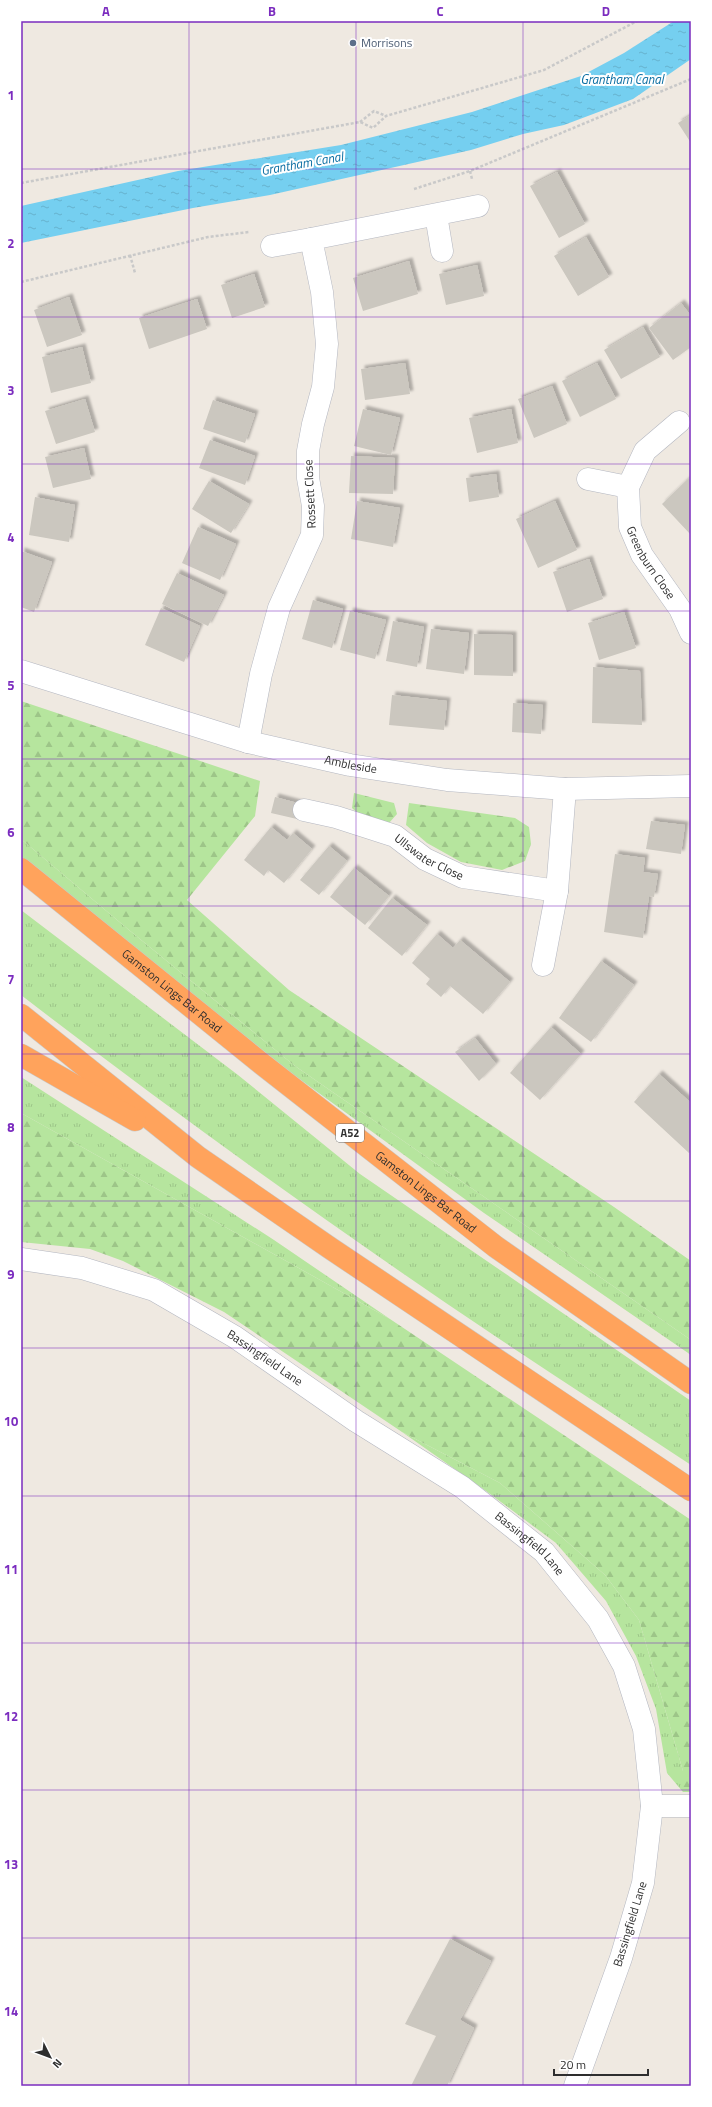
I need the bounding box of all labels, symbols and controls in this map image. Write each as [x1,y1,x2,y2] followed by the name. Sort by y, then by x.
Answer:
[102,1,110,21] text: A
[268,1,276,21] text: B
[436,1,444,21] text: C
[602,1,610,21] text: D
[361,33,413,52] place label: Morrisons
[348,38,358,48] marker: Morrisons
[580,69,666,89] water label: Grantham Canal
[7,85,15,105] text: 1
[259,146,347,180] water label: Grantham Canal
[7,233,15,253] text: 2
[7,380,15,400] text: 3
[298,459,321,529] street label: Rossett Close
[622,523,680,603] street label: Greenburn Close
[7,527,15,547] text: 4
[7,675,15,695] text: 5
[323,750,378,778] street label: Ambleside
[7,822,15,842] text: 6
[390,829,467,885] street label: Ullswater Close
[118,944,226,1037] street label: Gamston Lings Bar Road
[7,969,15,989] text: 7
[7,1117,15,1137] text: 8
[336,1124,364,1142] road number: A52
[371,1146,481,1237] street label: Gamston Lings Bar Road
[7,1264,15,1284] text: 9
[224,1324,307,1390] street label: Bassingfield Lane
[4,1411,18,1431] text: 10
[491,1506,569,1579] street label: Bassingfield Lane
[4,1559,18,1579] text: 11
[4,1706,18,1726] text: 12
[4,1854,18,1874] text: 13
[607,1879,652,1969] street label: Bassingfield Lane
[4,2001,18,2021] text: 14
[30,2037,70,2077] north arrow
[554,2051,648,2077] scale bar
[560,2055,586,2074] text: 20 m
[49,2056,66,2072] text: N

